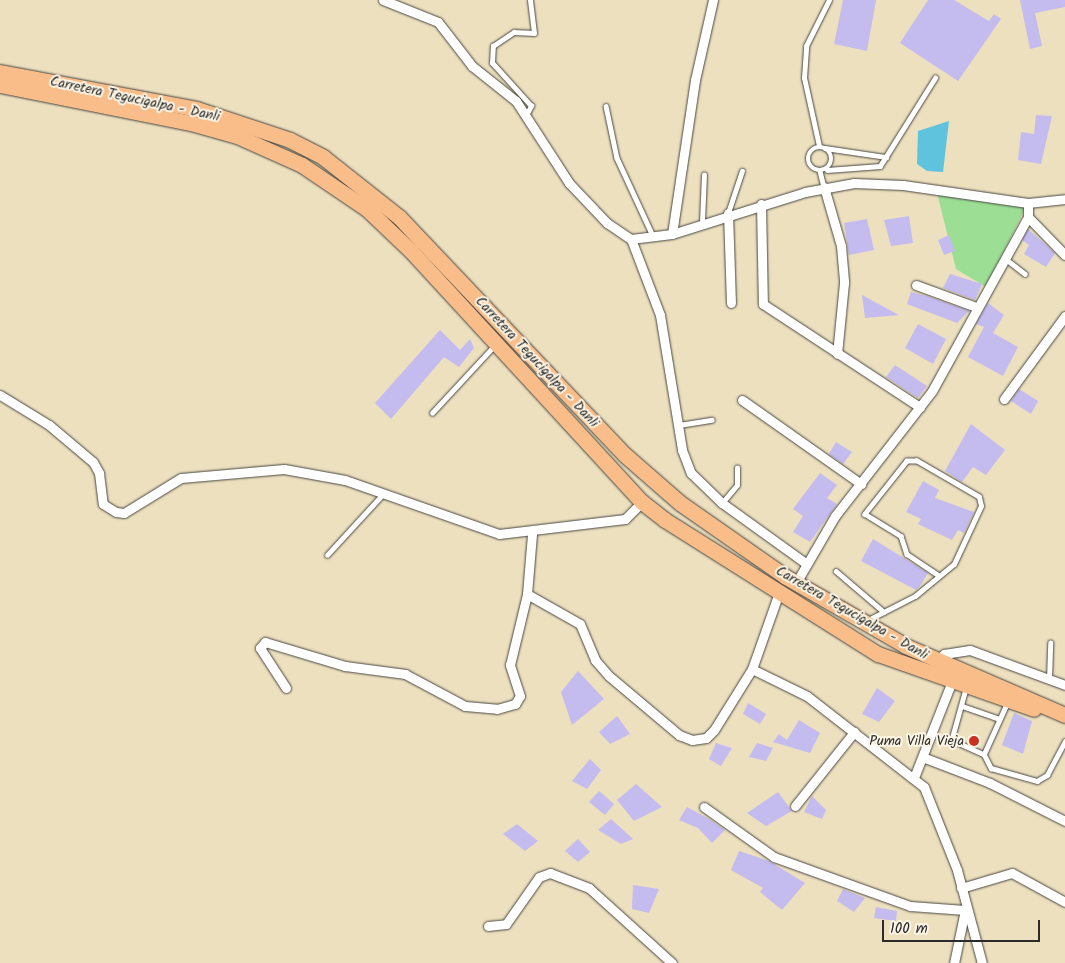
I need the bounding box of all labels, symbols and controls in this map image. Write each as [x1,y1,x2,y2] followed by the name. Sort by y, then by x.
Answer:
[49,73,221,125] street label: Carretera Tegucigalpa - Danli
[472,293,602,431] street label: Carretera Tegucigalpa - Danli
[773,562,931,664] street label: Carretera Tegucigalpa - Danli
[869,733,964,749] place label: Puma Villa Vieja
[968,735,980,747] marker: Puma Villa Vieja
[885,910,1042,942] scale bar
[890,917,928,941] text: 100 m

